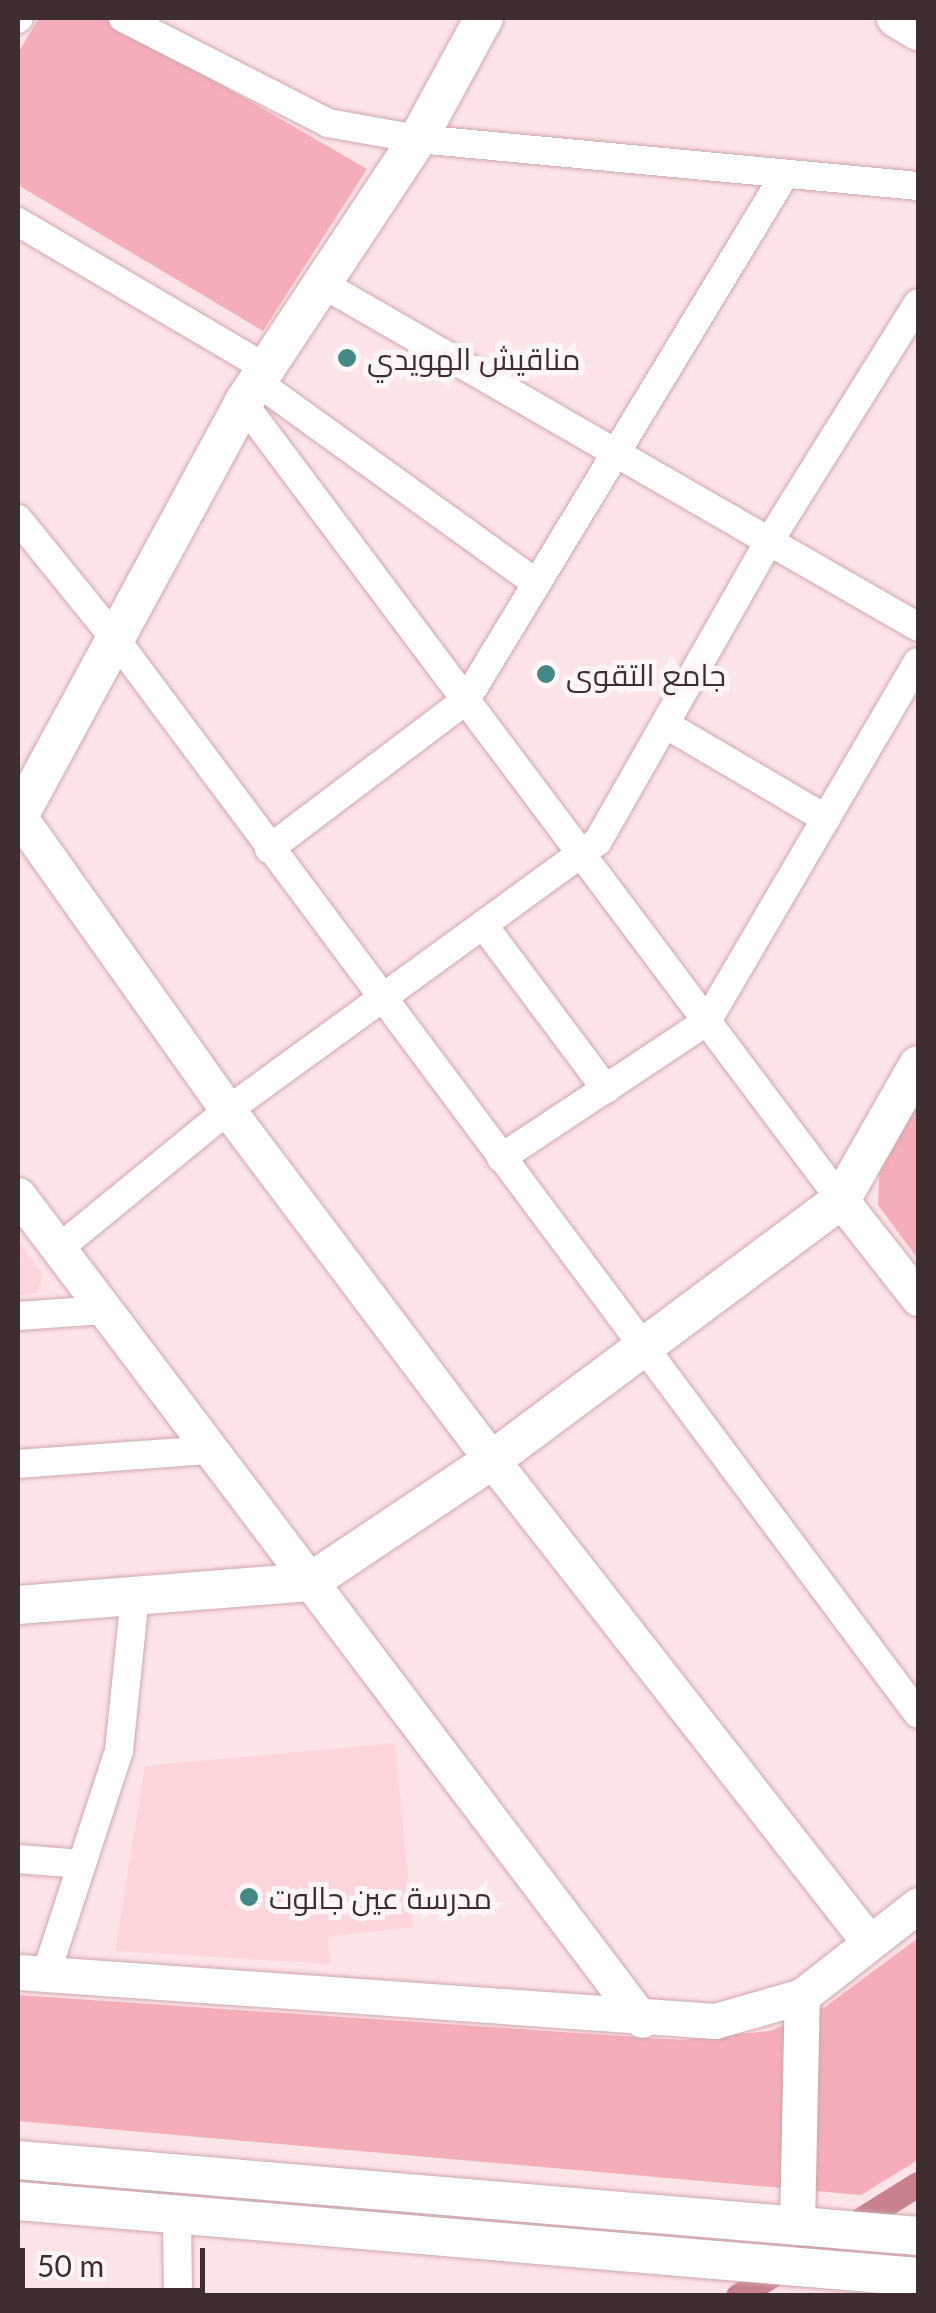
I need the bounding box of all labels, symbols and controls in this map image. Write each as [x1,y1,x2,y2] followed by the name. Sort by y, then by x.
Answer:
[367,340,580,376] place label: مناقيش الهويدي
[336,347,358,369] marker: مناقيش الهويدي
[566,656,726,692] place label: جامع التقوى
[535,663,557,685] marker: جامع التقوى
[269,1879,492,1915] place label: مدرسة عين جالوت
[238,1886,260,1908] marker: مدرسة عين جالوت
[25,2228,210,2290] scale bar
[37,2247,104,2283] text: 50 m

